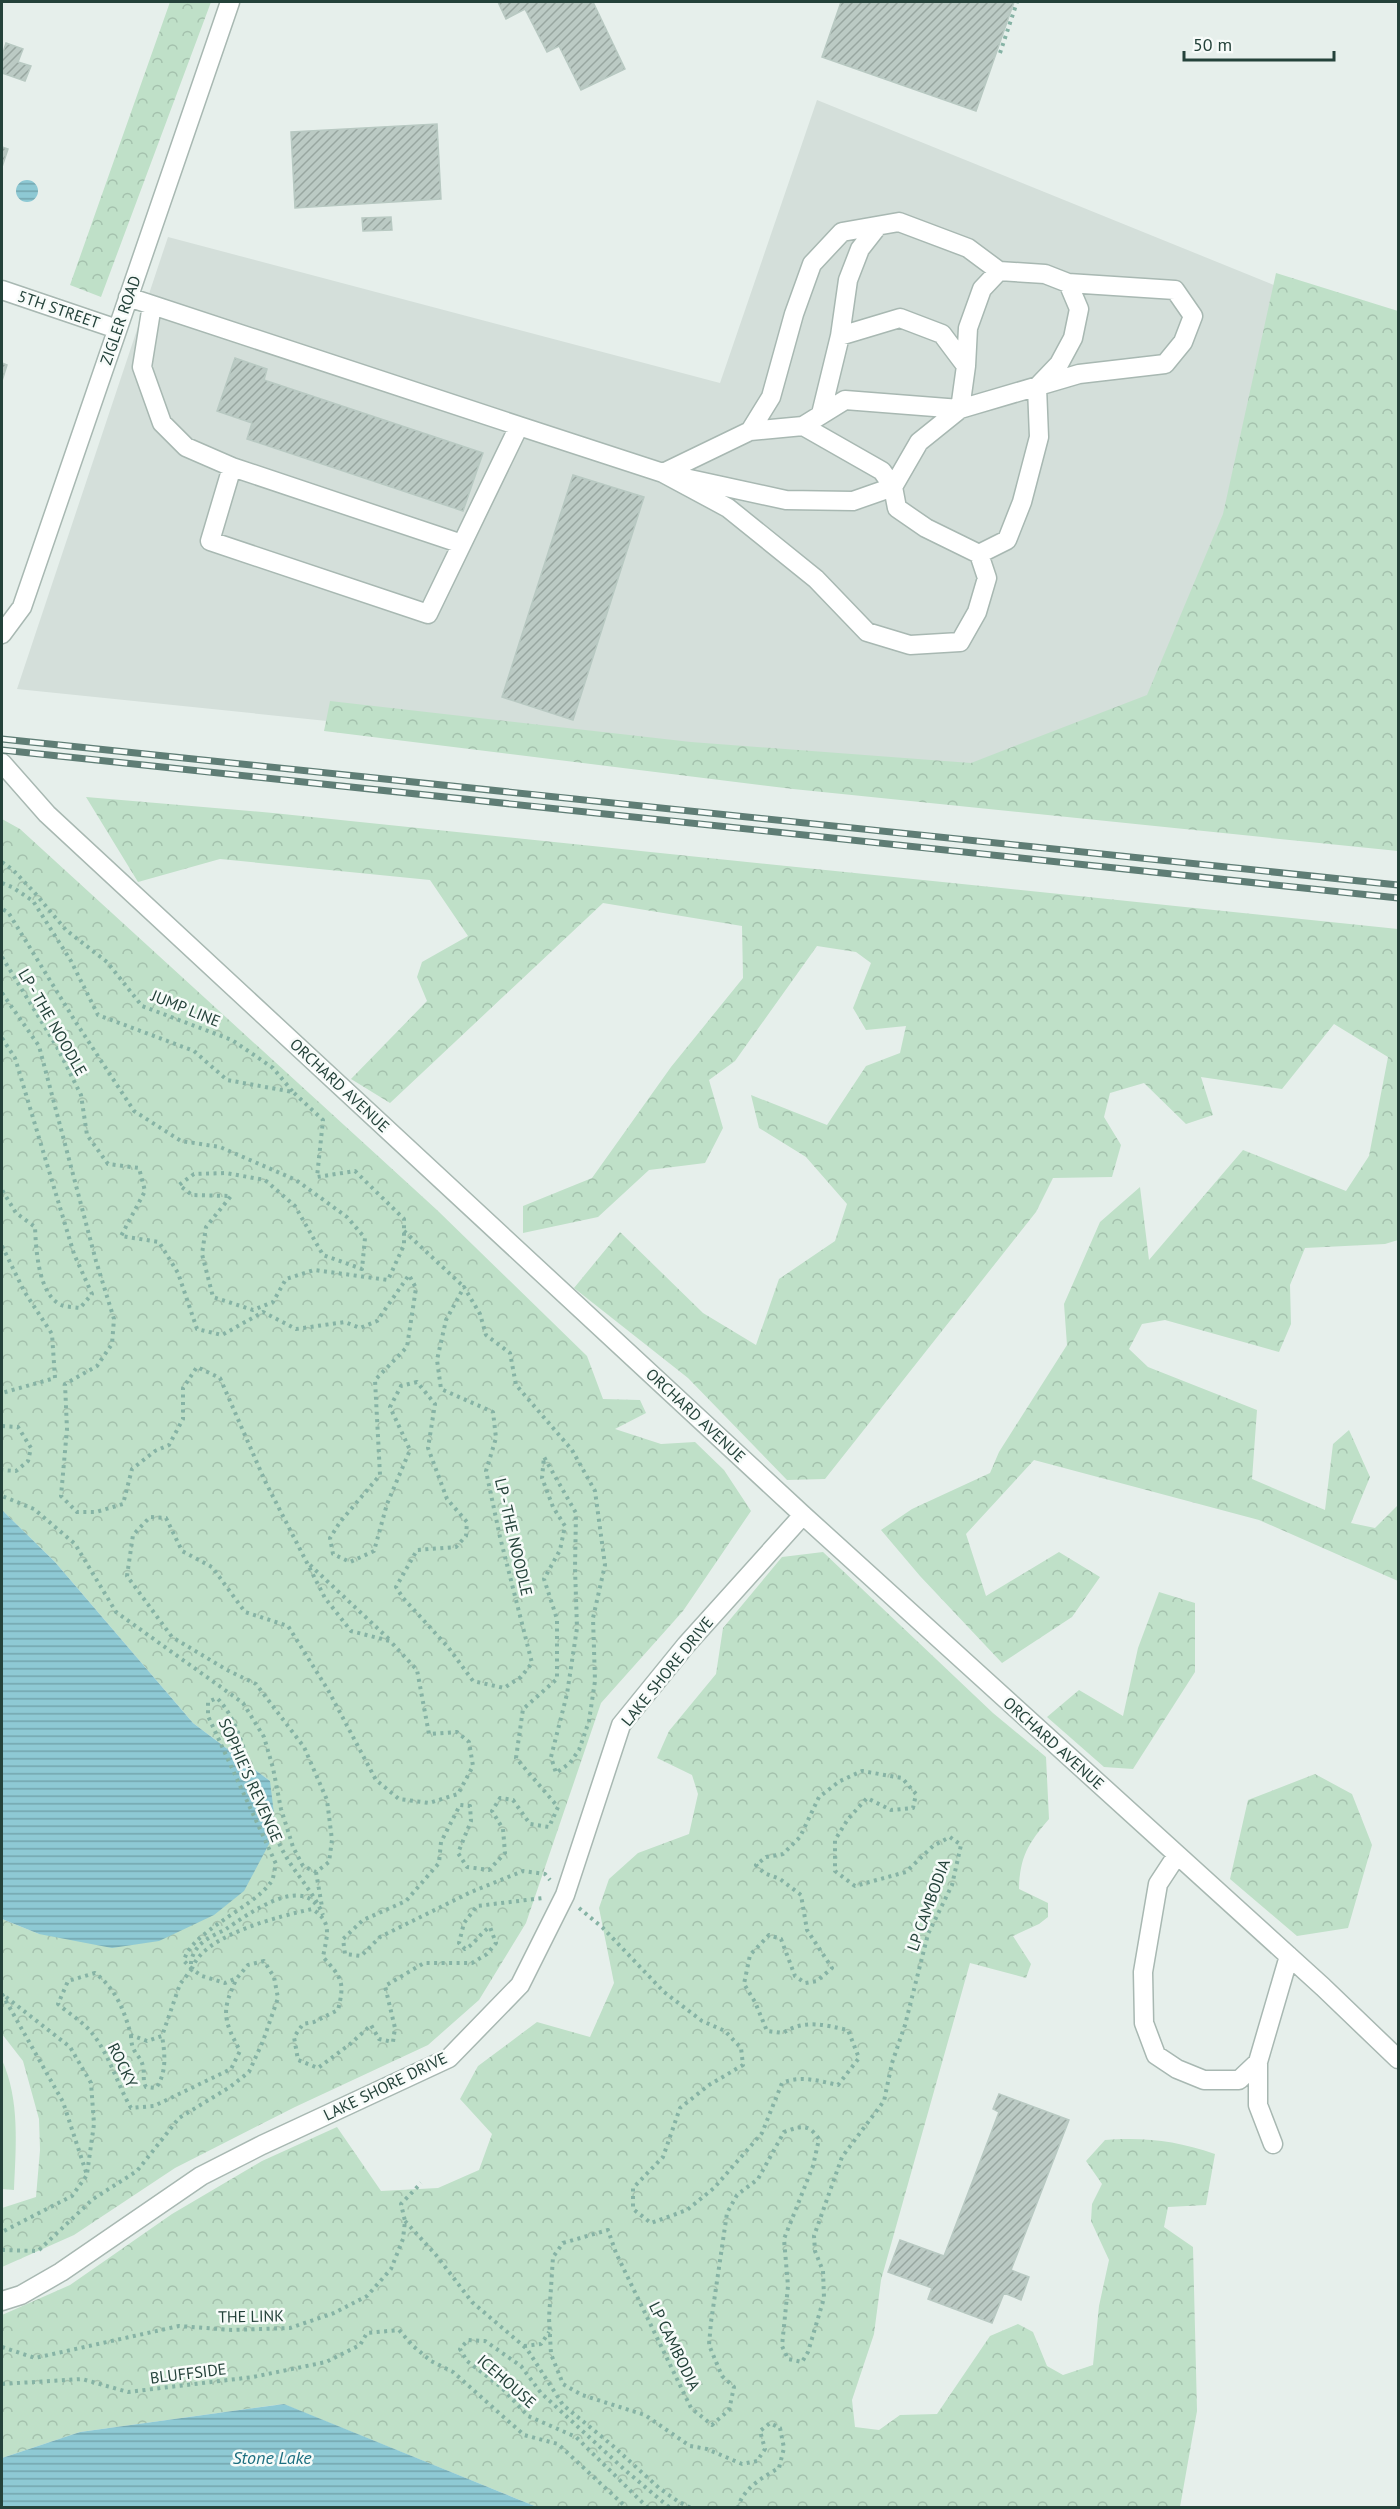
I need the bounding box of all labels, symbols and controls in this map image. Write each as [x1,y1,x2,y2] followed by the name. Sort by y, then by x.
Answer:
[1184,24,1334,62] scale bar
[1193,33,1232,56] text: 50 m
[95,273,145,367] street label: ZIGLER ROAD
[15,286,103,332] street label: 5TH STREET
[14,965,92,1079] street label: LP - THE NOODLE
[148,985,223,1031] street label: JUMP LINE
[286,1034,394,1136] street label: ORCHARD AVENUE
[642,1364,750,1466] street label: ORCHARD AVENUE
[491,1476,537,1598] street label: LP - THE NOODLE
[617,1612,717,1730] street label: LAKE SHORE DRIVE
[999,1692,1109,1794] street label: ORCHARD AVENUE
[215,1715,287,1845] street label: SOPHIE'S REVENGE
[902,1856,954,1954] street label: LP CAMBODIA
[104,2039,142,2091] street label: ROCKY
[320,2047,450,2125] street label: LAKE SHORE DRIVE
[645,2298,705,2394] street label: LP CAMBODIA
[218,2305,284,2327] street label: THE LINK
[473,2350,541,2412] street label: ICEHOUSE
[149,2358,227,2388] street label: BLUFFSIDE
[232,2446,312,2469] water label: Stone Lake

